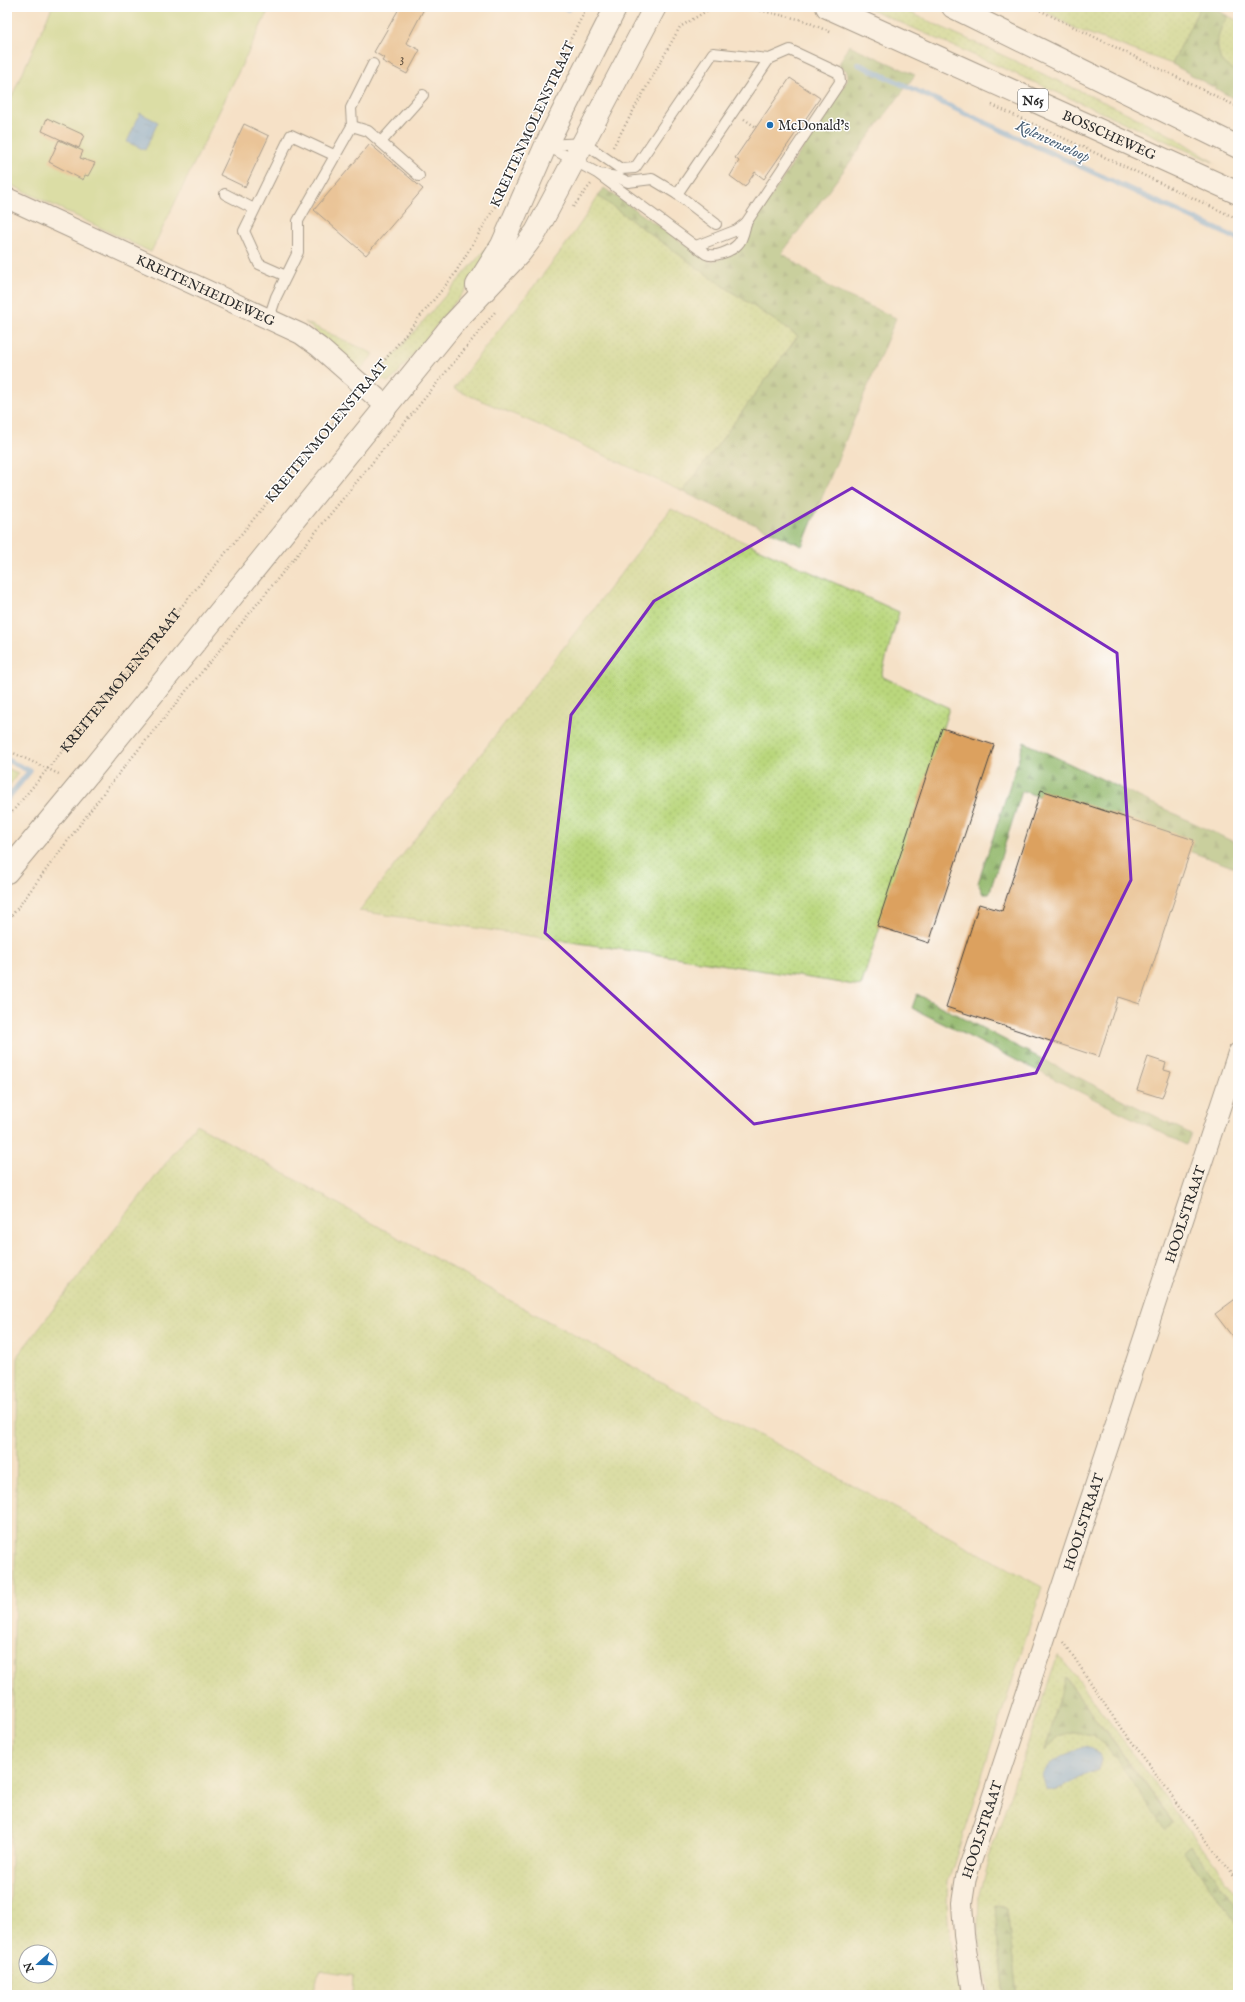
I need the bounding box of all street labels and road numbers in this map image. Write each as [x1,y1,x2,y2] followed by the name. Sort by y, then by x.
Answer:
[486,38,580,210] street label: KREITENMOLENSTRAAT
[1018,89,1048,111] road number: N65
[1059,107,1160,165] street label: BOSSCHEWEG
[133,251,278,331] street label: KREITENHEIDEWEG
[262,356,392,507] street label: KREITENMOLENSTRAAT
[56,605,186,757] street label: KREITENMOLENSTRAAT
[1161,1163,1210,1266] street label: HOOLSTRAAT
[1060,1470,1109,1573] street label: HOOLSTRAAT
[958,1778,1007,1881] street label: HOOLSTRAAT

